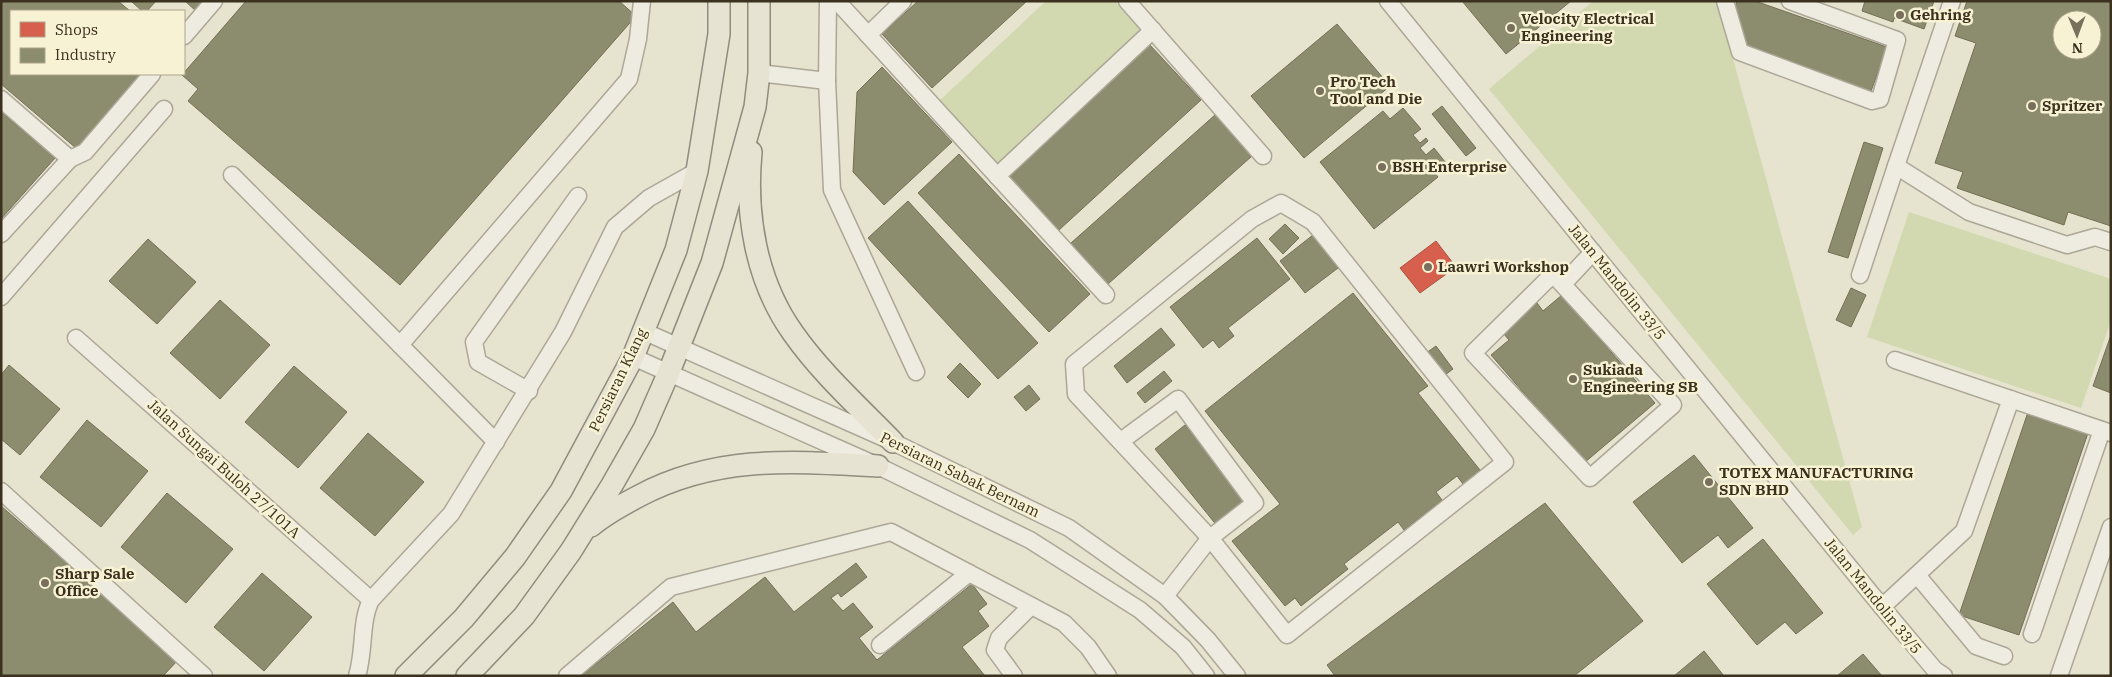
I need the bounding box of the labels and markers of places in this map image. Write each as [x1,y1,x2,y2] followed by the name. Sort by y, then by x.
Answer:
[1910,5,1971,24] place label: Gehring
[1521,9,1654,45] place label: Velocity Electrical Engineering
[1894,9,1906,21] marker: Gehring
[1505,22,1517,34] marker: Velocity Electrical Engineering
[1330,72,1422,108] place label: Pro Tech Tool and Die
[1314,85,1326,97] marker: Pro Tech Tool and Die
[2042,96,2103,115] place label: Spritzer
[2026,100,2038,112] marker: Spritzer
[1392,157,1507,176] place label: BSH Enterprise
[1376,161,1388,173] marker: BSH Enterprise
[1438,257,1569,276] place label: Laawri Workshop
[1422,261,1434,273] marker: Laawri Workshop
[1583,360,1698,396] place label: Sukiada Engineering SB
[1567,373,1579,385] marker: Sukiada Engineering SB
[1719,463,1914,499] place label: TOTEX MANUFACTURING SDN BHD
[1703,476,1715,488] marker: TOTEX MANUFACTURING SDN BHD
[55,564,135,600] place label: Sharp Sale Office
[39,577,51,589] marker: Sharp Sale Office

